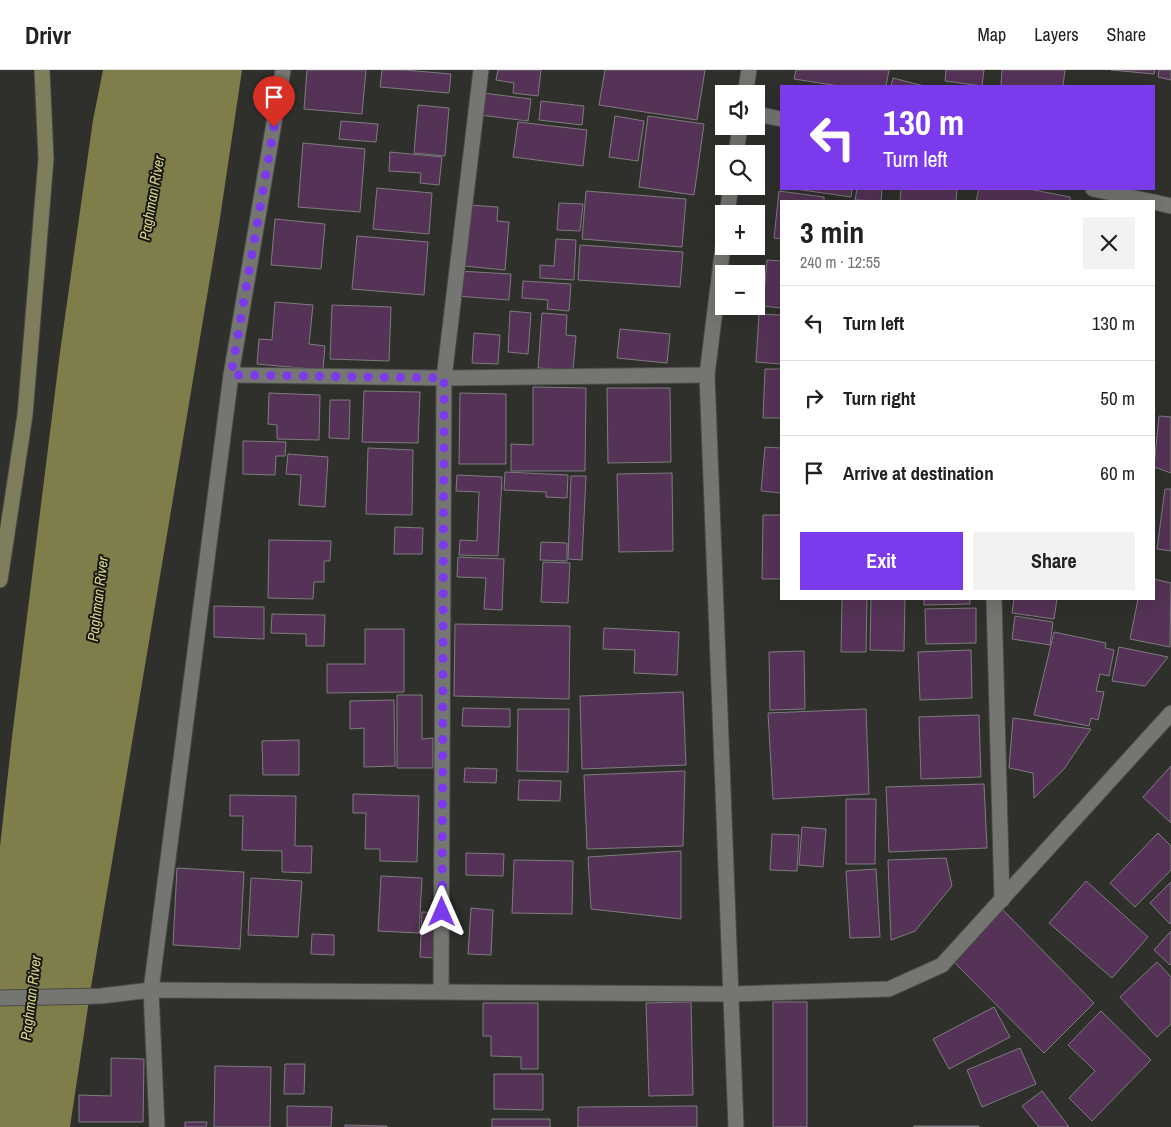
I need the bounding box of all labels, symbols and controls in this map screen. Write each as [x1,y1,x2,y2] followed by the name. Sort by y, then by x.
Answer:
[25,19,71,51] text: Drivr
[978,22,1006,47] text: Map
[1034,22,1079,47] text: Layers
[1107,22,1146,47] text: Share
[253,76,295,127] pin
[260,83,288,111] icon: arrive
[715,85,765,315] map controls
[715,85,765,135] button: sound
[883,99,964,146] text: 130 m
[800,105,865,170] icon: left
[883,144,948,174] text: Turn left
[715,145,765,195] button: search
[134,153,169,242] water label: Paghman River
[715,205,765,255] button: +
[800,212,864,252] text: 3 min
[1083,217,1135,269] button: close
[800,251,880,273] text: 240 m · 12:55
[715,265,765,315] button: −
[800,309,828,337] icon: left
[843,310,904,336] text: Turn left
[1092,310,1135,336] text: 130 m
[800,384,828,412] icon: right
[843,385,915,411] text: Turn right
[1100,385,1135,411] text: 50 m
[800,459,828,487] icon: arrive
[843,460,994,486] text: Arrive at destination
[1100,460,1135,486] text: 60 m
[800,532,963,590] button: Exit
[973,532,1135,590] button: Share
[82,554,113,643] water label: Paghman River
[415,885,467,937] position arrow
[15,953,46,1042] water label: Paghman River

